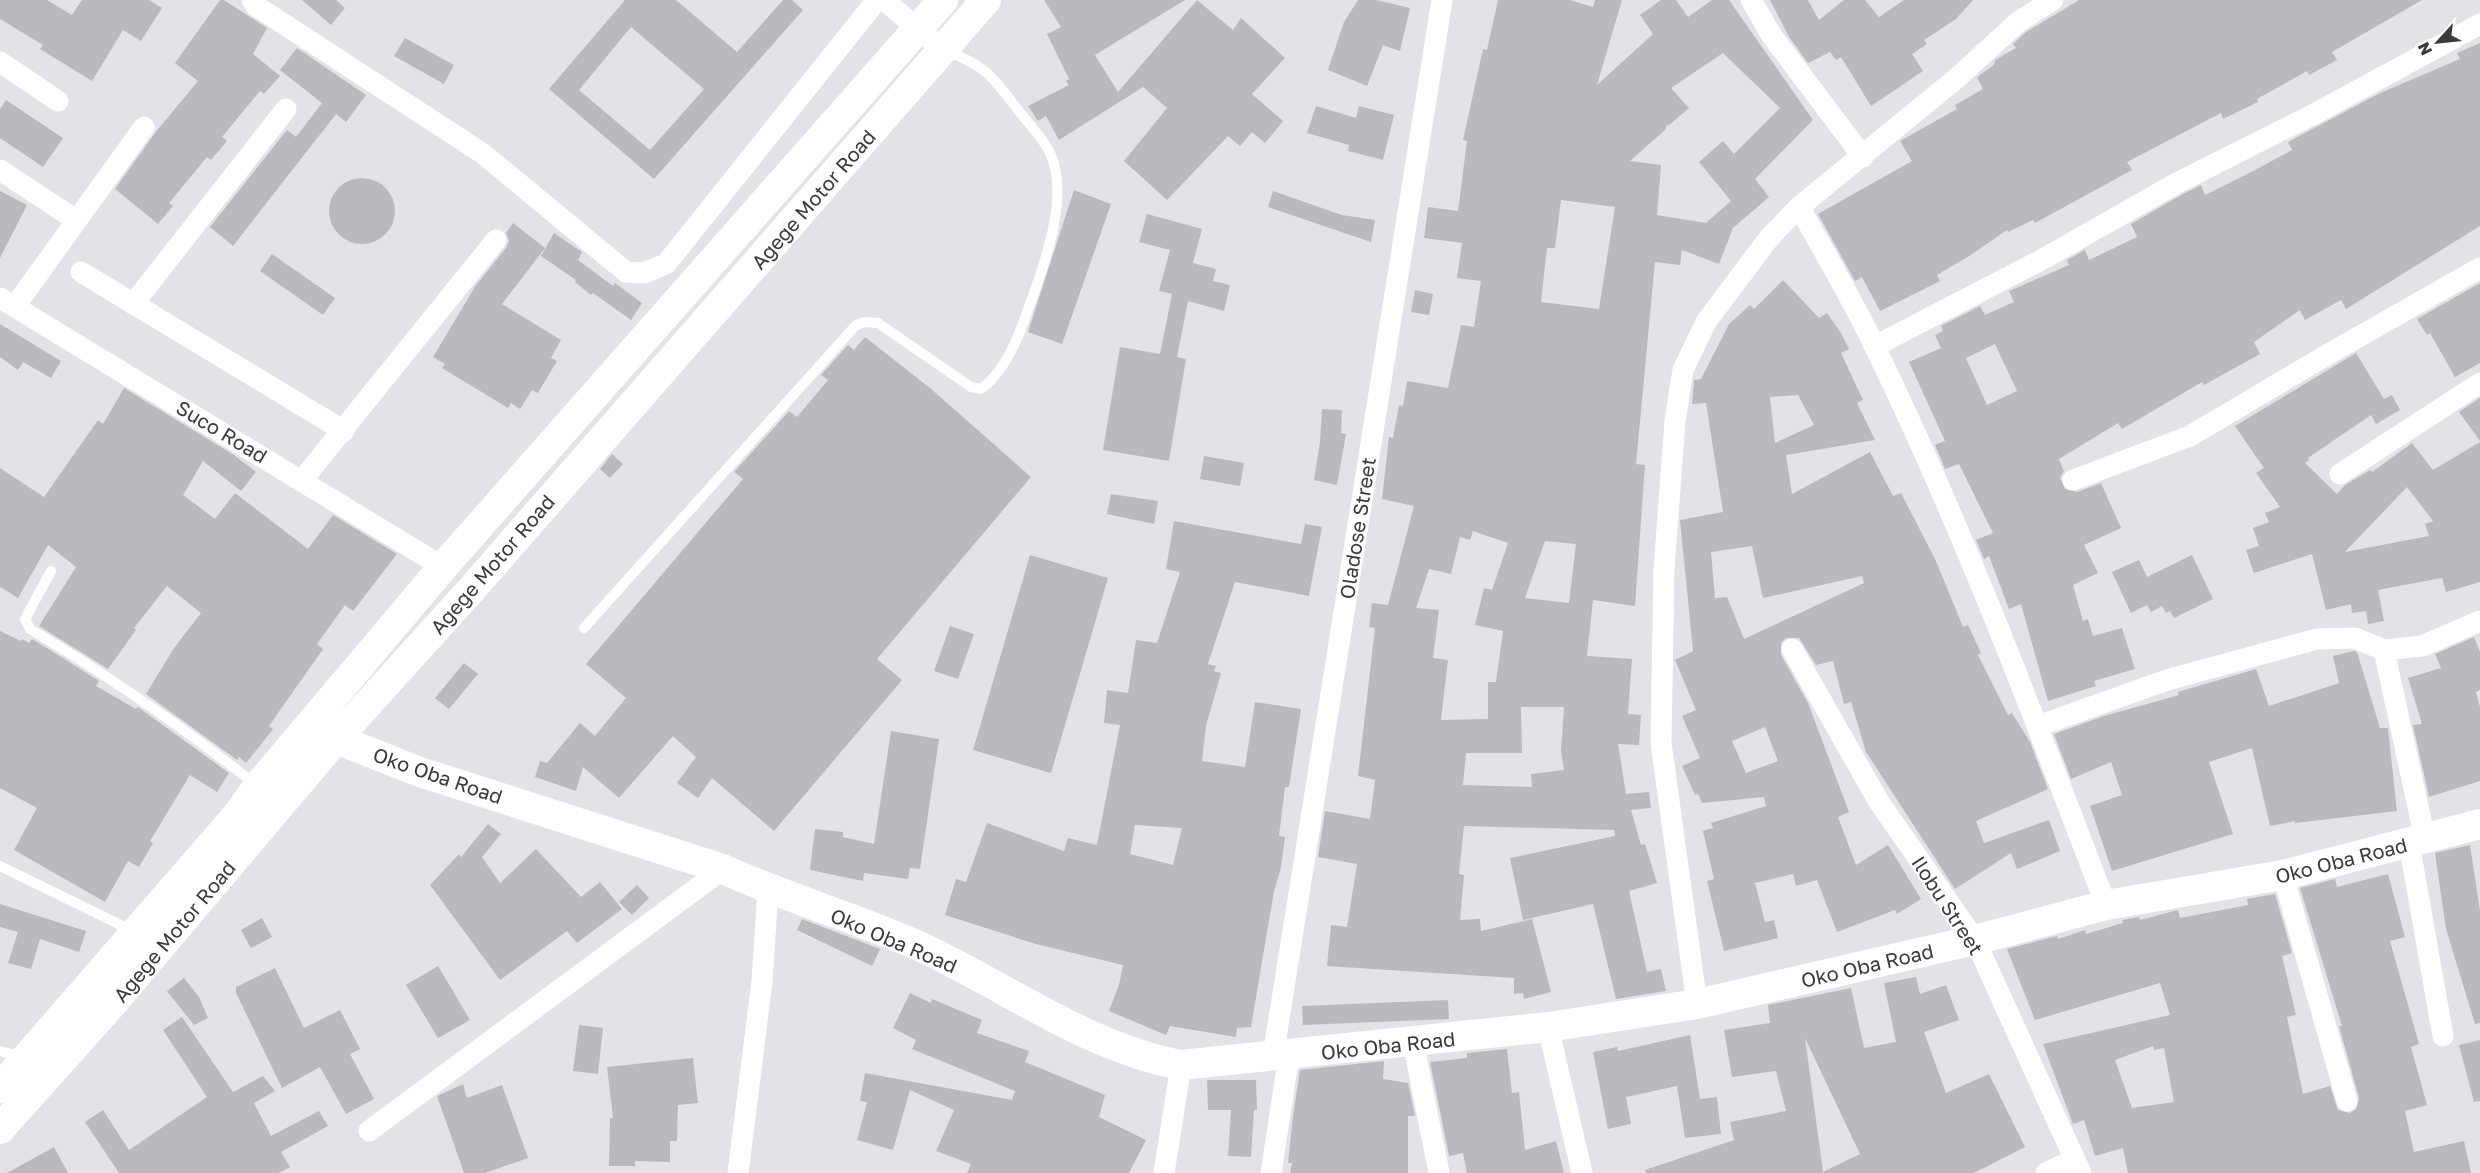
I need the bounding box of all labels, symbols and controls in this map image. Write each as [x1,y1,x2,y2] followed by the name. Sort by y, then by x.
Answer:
[2408,12,2468,72] north arrow
[2413,39,2436,59] text: N
[746,124,880,274] street label: Agege Motor Road
[172,394,272,468] street label: Suco Road
[1334,455,1380,601] street label: Oladose Street
[425,489,559,639] street label: Agege Motor Road
[370,742,506,808] street label: Oko Oba Road
[2273,832,2409,888] street label: Oko Oba Road
[1907,851,1989,959] street label: Ilobu Street
[108,855,240,1007] street label: Agege Motor Road
[827,903,961,977] street label: Oko Oba Road
[1798,938,1936,992] street label: Oko Oba Road
[1320,1026,1456,1064] street label: Oko Oba Road

